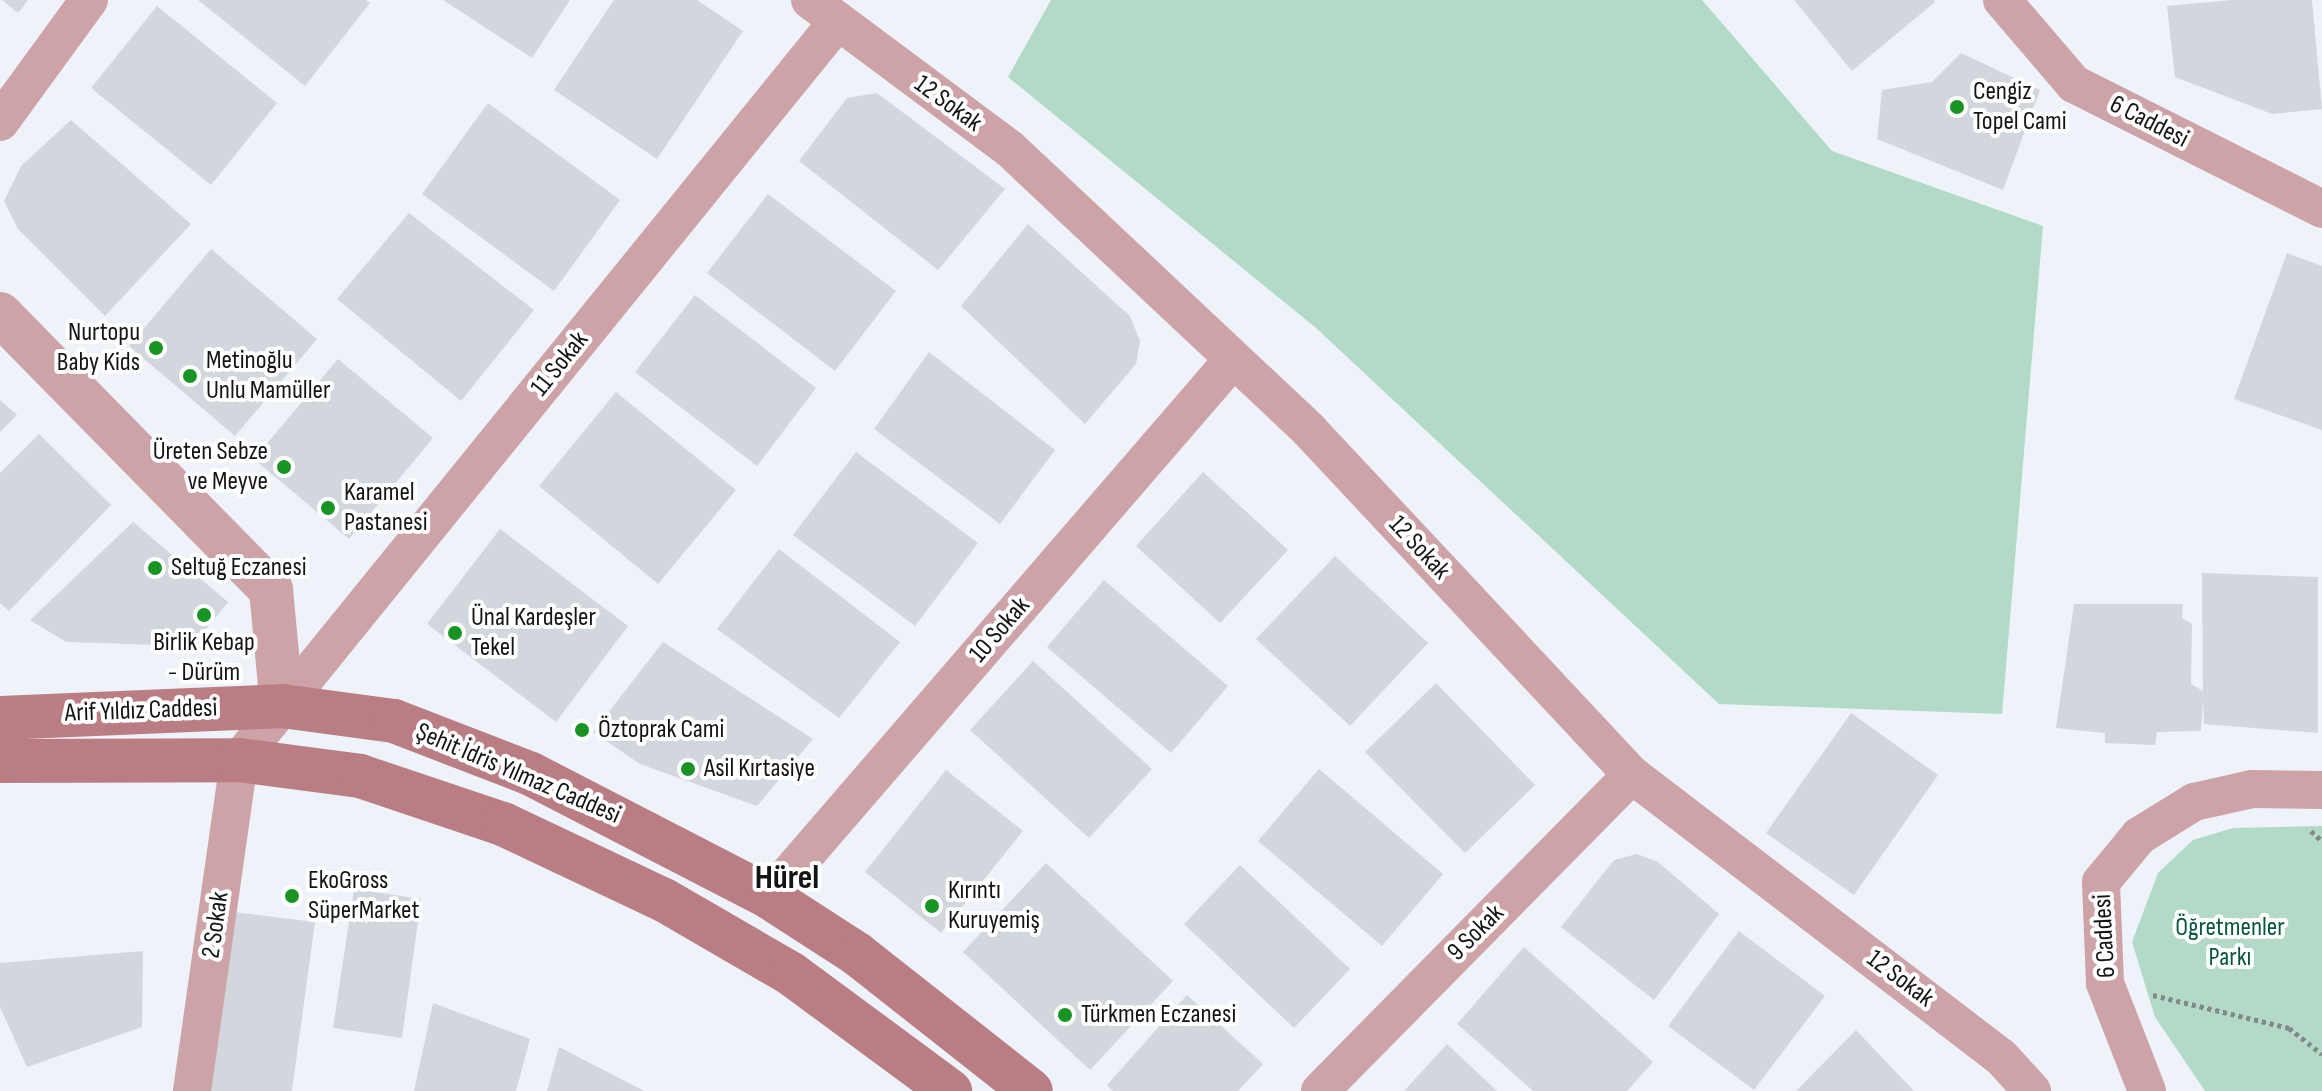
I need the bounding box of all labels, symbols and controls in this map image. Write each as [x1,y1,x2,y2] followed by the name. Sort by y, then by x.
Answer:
[908,69,988,139] street label: 12 Sokak
[1973,76,2067,138] place label: Cengiz Topel Cami
[2104,89,2194,155] street label: 6 Caddesi
[1948,98,1966,116] marker: Cengiz Topel Cami
[57,317,140,378] place label: Nurtopu Baby Kids
[525,325,595,403] street label: 11 Sokak
[147,339,165,357] marker: Nurtopu Baby Kids
[206,345,330,406] place label: Metinoğlu Unlu Mamüller
[181,367,199,385] marker: Metinoğlu Unlu Mamüller
[153,436,268,498] place label: Üreten Sebze ve Meyve
[275,458,293,476] marker: Üreten Sebze ve Meyve
[344,477,428,538] place label: Karamel Pastanesi
[319,499,337,517] marker: Karamel Pastanesi
[1382,510,1456,586] street label: 12 Sokak
[171,552,307,584] place label: Seltuğ Eczanesi
[146,559,164,577] marker: Seltuğ Eczanesi
[963,591,1037,669] street label: 10 Sokak
[471,602,596,664] place label: Ünal Kardeşler Tekel
[195,606,213,624] marker: Birlik Kebap - Dürüm
[446,624,464,642] marker: Ünal Kardeşler Tekel
[153,627,255,688] place label: Birlik Kebap - Dürüm
[64,693,218,729] street label: Arif Yıldız Caddesi
[598,714,724,746] place label: Öztoprak Cami
[411,717,625,831] street label: Şehit İdris Yılmaz Caddesi
[573,721,591,739] marker: Öztoprak Cami
[704,753,815,785] place label: Asil Kırtasiye
[679,760,697,778] marker: Asil Kırtasiye
[755,858,819,898] district label: Hürel
[308,865,419,926] place label: EkoGross SüperMarket
[948,875,1040,936] place label: Kırıntı Kuruyemiş
[283,887,301,905] marker: EkoGross SüperMarket
[196,890,236,960] street label: 2 Sokak
[2087,893,2123,979] street label: 6 Caddesi
[923,897,941,915] marker: Kırıntı Kuruyemiş
[1441,898,1511,968] street label: 9 Sokak
[2175,912,2285,974] park label: Öğretmenler Parkı
[1860,944,1940,1014] street label: 12 Sokak
[1081,999,1236,1031] place label: Türkmen Eczanesi
[1056,1006,1074,1024] marker: Türkmen Eczanesi

